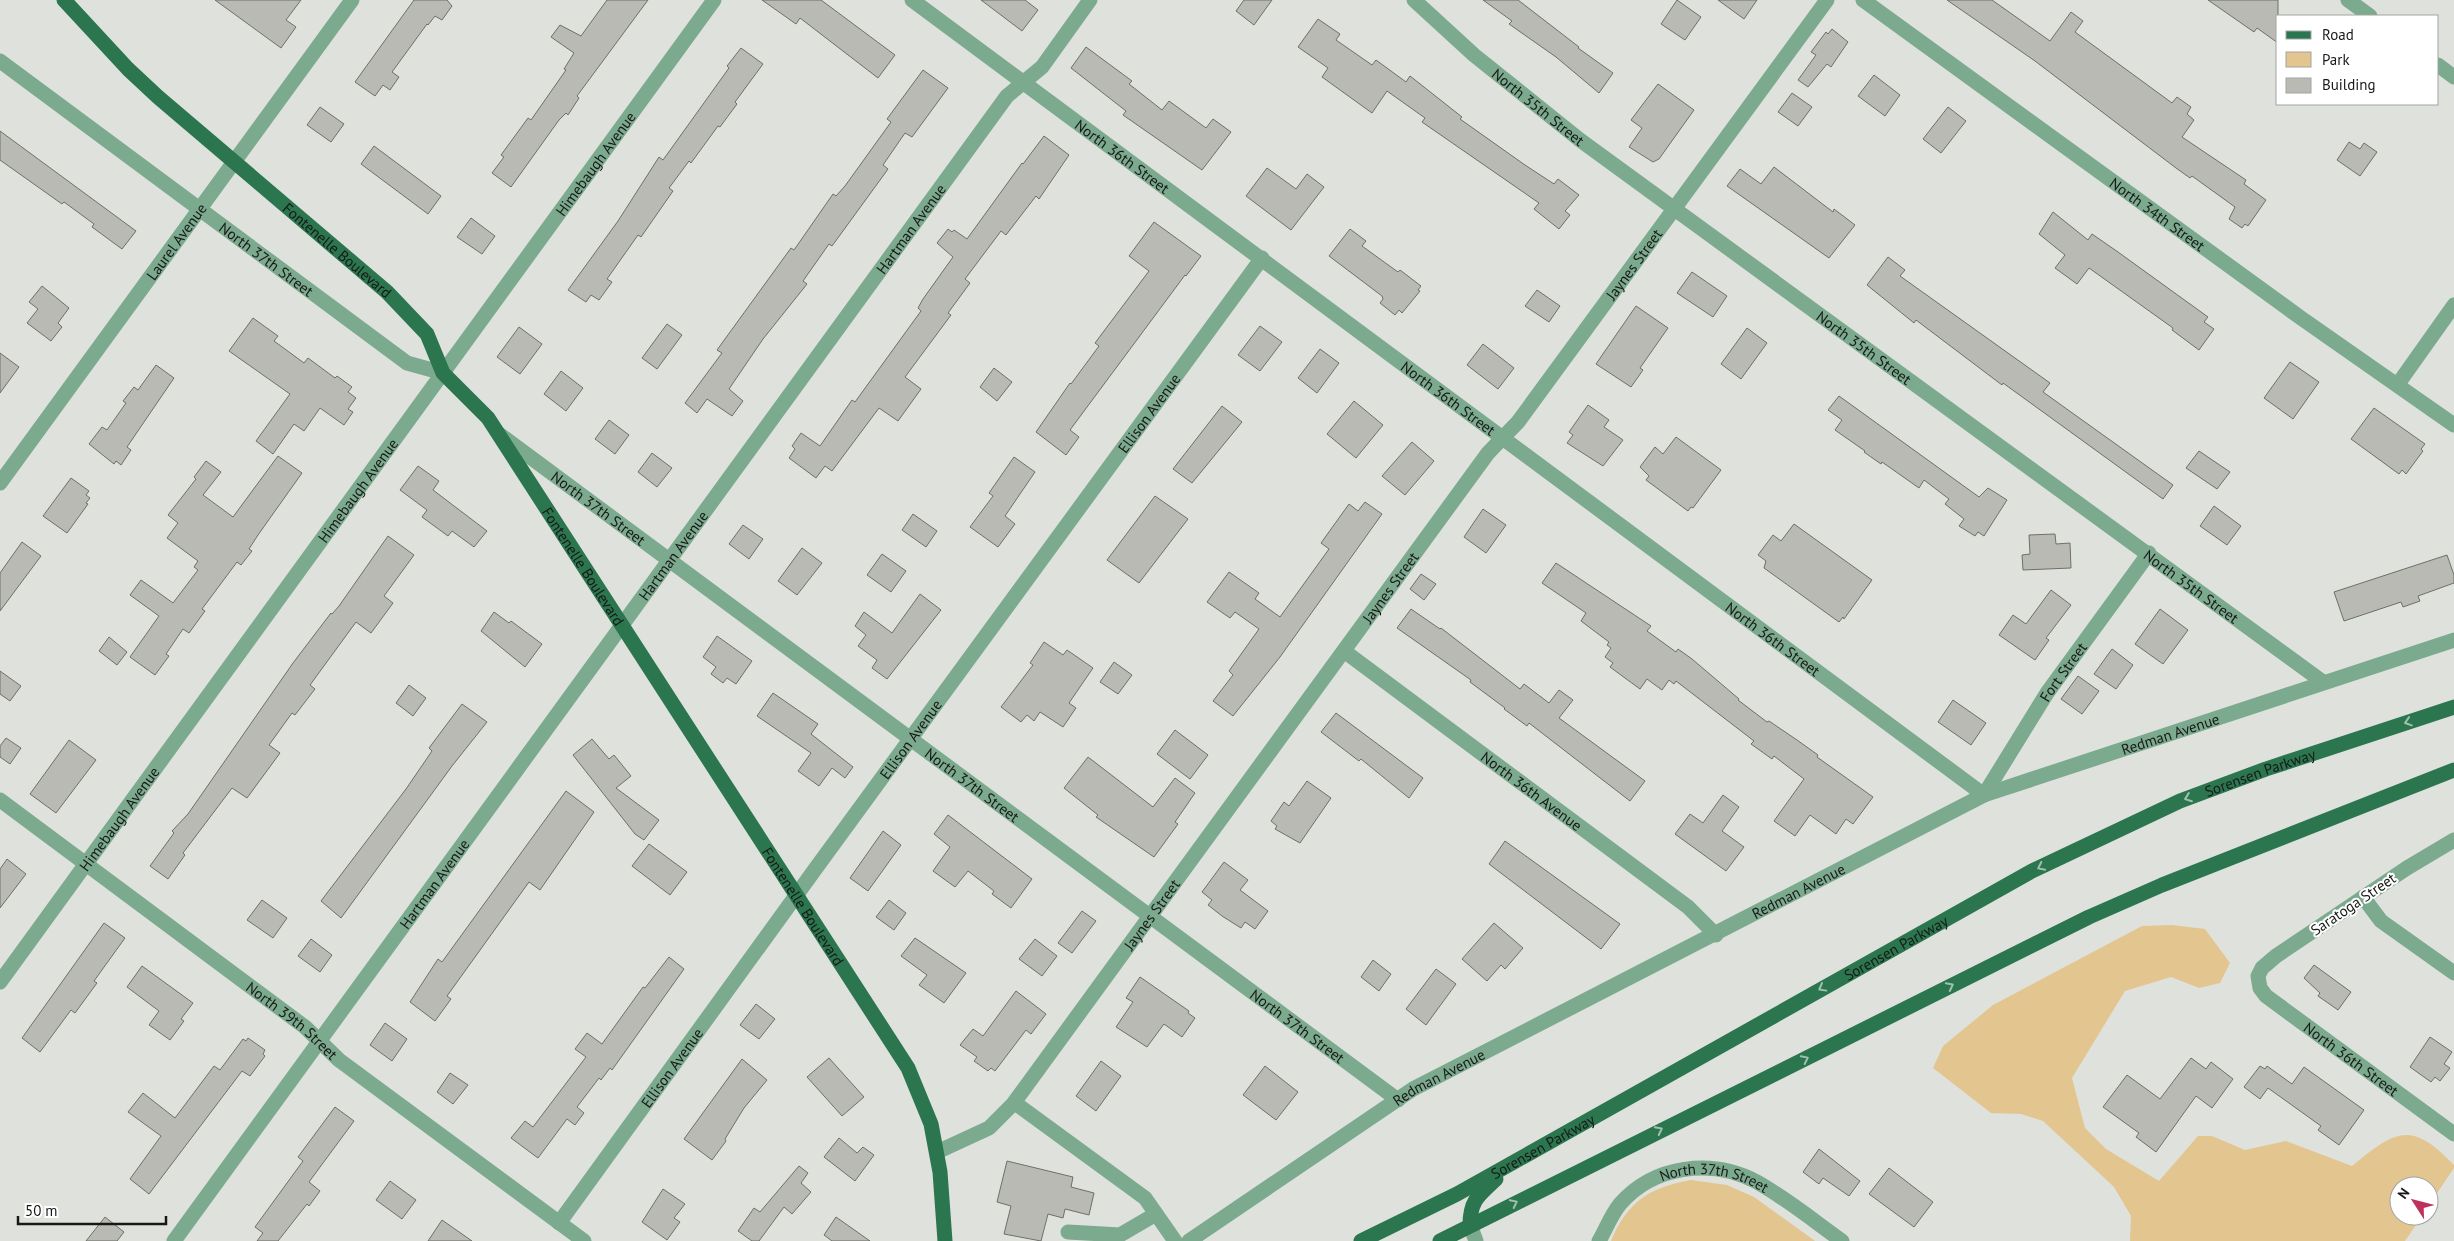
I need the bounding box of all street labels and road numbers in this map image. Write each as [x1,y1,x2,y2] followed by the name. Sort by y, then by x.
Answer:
[1488,64,1588,150] street label: North 35th Street
[551,108,639,219] street label: Himebaugh Avenue
[1071,115,1174,197] street label: North 36th Street
[2106,173,2209,255] street label: North 34th Street
[872,180,950,277] street label: Hartman Avenue
[279,198,396,302] street label: Fontenelle Boulevard
[142,199,210,284] street label: Laurel Avenue
[216,218,318,300] street label: North 37th Street
[1601,225,1666,304] street label: Jaynes Street
[1813,306,1915,388] street label: North 35th Street
[1397,357,1500,439] street label: North 36th Street
[1113,369,1184,456] street label: Ellison Avenue
[313,434,402,546] street label: Himebaugh Avenue
[548,467,650,549] street label: North 37th Street
[538,503,629,629] street label: Fontenelle Boulevard
[634,507,712,604] street label: Hartman Avenue
[2140,545,2243,627] street label: North 35th Street
[1357,548,1422,627] street label: Jaynes Street
[1722,597,1824,680] street label: North 36th Street
[2035,638,2091,705] street label: Fort Street
[875,696,946,783] street label: Ellison Avenue
[2119,709,2222,759] street label: Redman Avenue
[921,743,1023,826] street label: North 37th Street
[2202,744,2318,801] street label: Sorensen Parkway
[1477,747,1586,834] street label: North 36th Avenue
[75,763,163,874] street label: Himebaugh Avenue
[395,835,473,932] street label: Hartman Avenue
[758,843,849,969] street label: Fontenelle Boulevard
[1748,859,1848,922] street label: Redman Avenue
[2307,869,2399,939] street label: Saratoga Street
[1119,875,1184,954] street label: Jaynes Street
[1840,911,1951,984] street label: Sorensen Parkway
[243,977,342,1063] street label: North 39th Street
[1247,985,1349,1067] street label: North 37th Street
[2300,1018,2403,1100] street label: North 36th Street
[636,1024,707,1111] street label: Ellison Avenue
[1389,1044,1488,1110] street label: Redman Avenue
[1487,1109,1598,1183] street label: Sorensen Parkway
[1657,1159,1773,1196] street label: North 37th Street

